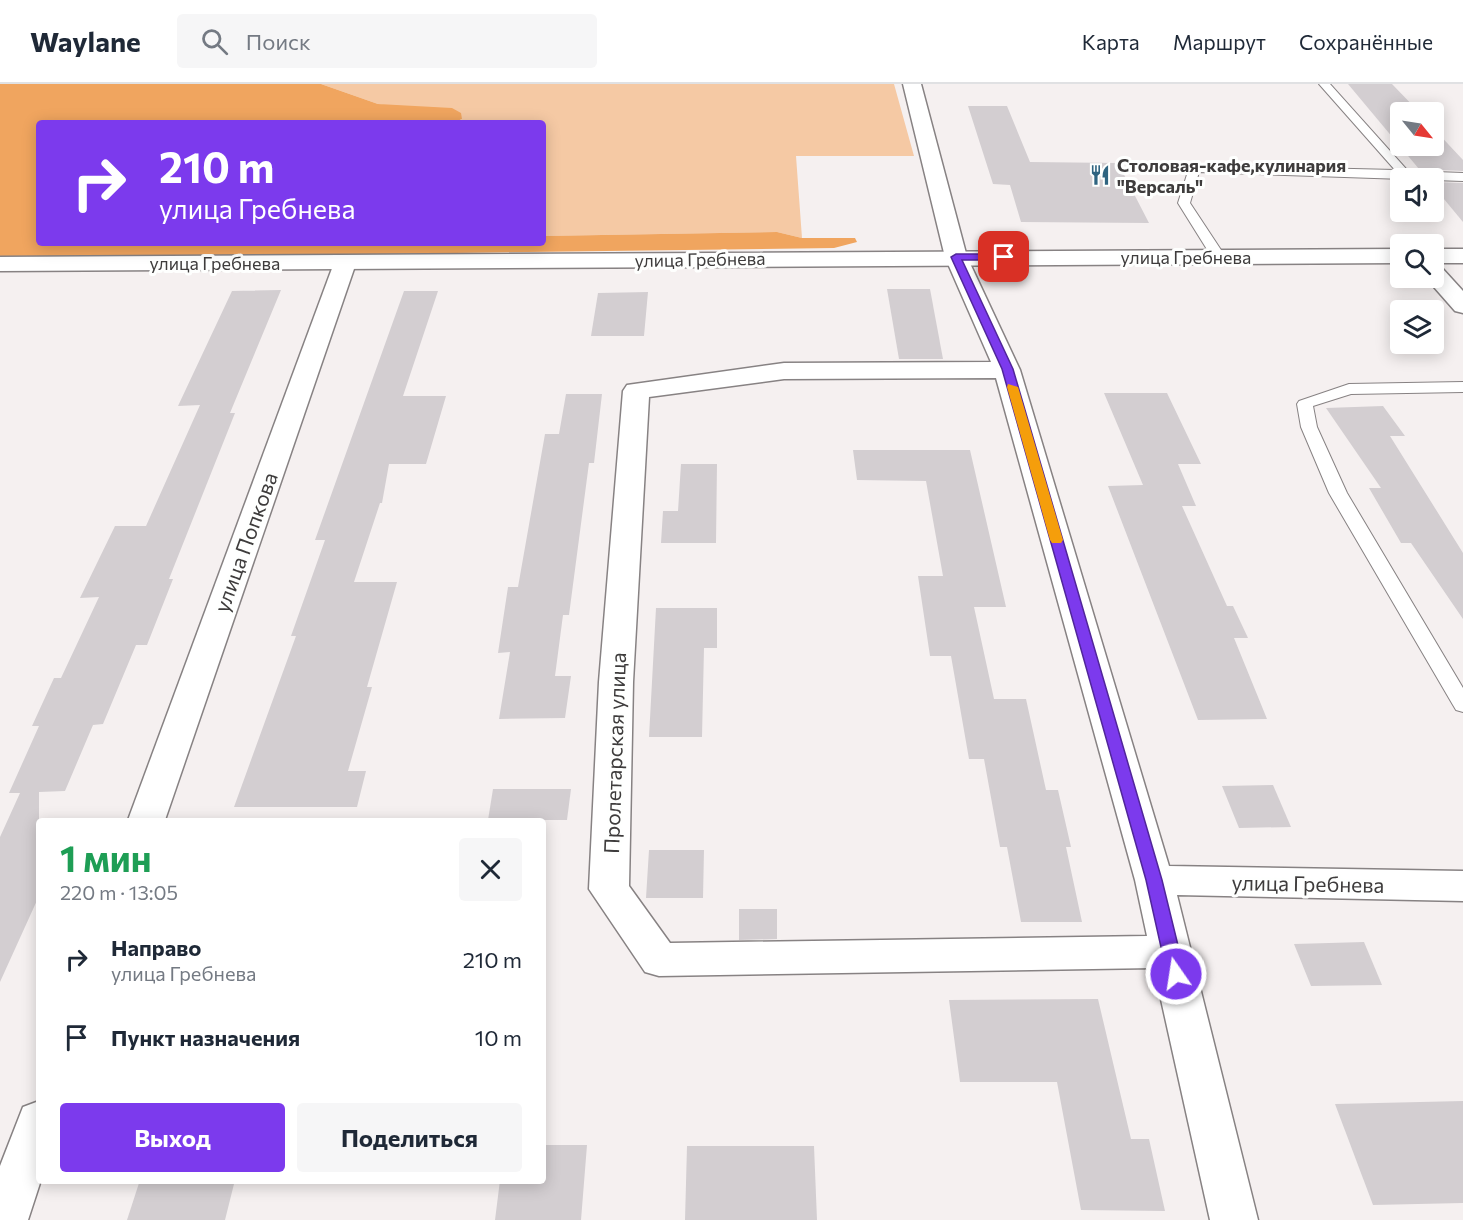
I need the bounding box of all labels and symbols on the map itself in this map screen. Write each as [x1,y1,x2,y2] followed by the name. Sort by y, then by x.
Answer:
[1390,102,1444,156] north arrow
[1117,154,1346,197] place label: Столовая-кафе,кулинария "Версаль"
[1088,163,1112,187] restaurant icon: Столовая-кафе,кулинария "Версаль"
[978,231,1029,282] pin
[1121,246,1251,268] street label: улица Гребнева
[634,247,766,271] street label: улица Гребнева
[150,252,280,274] street label: улица Гребнева
[208,469,282,615] street label: улица Попкова
[598,652,630,854] street label: Пролетарская улица
[1231,869,1385,897] street label: улица Гребнева
[1144,942,1208,1006] position arrow

